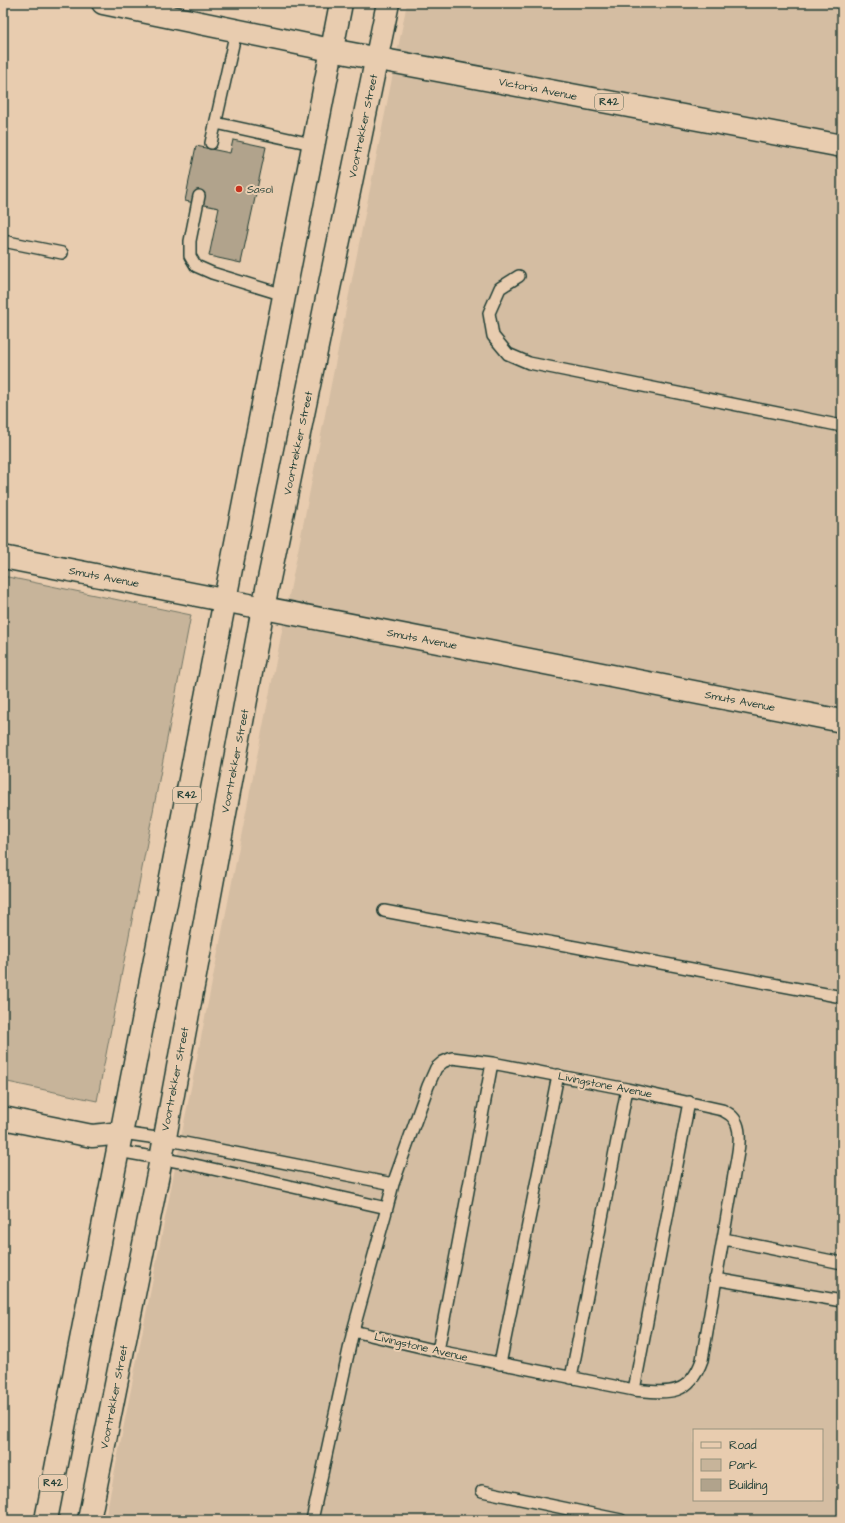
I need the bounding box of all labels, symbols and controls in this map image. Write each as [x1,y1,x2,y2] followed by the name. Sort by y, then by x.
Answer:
[345,72,381,179] street label: Voortrekker Street
[497,74,579,104] street label: Victoria Avenue
[595,94,623,110] road number: R42
[247,182,273,197] place label: Sasol
[234,184,244,194] marker: Sasol
[280,389,316,496] street label: Voortrekker Street
[68,563,140,591] street label: Smuts Avenue
[386,625,458,653] street label: Smuts Avenue
[704,687,776,715] street label: Smuts Avenue
[218,707,253,814] street label: Voortrekker Street
[173,787,201,803] road number: R42
[158,1025,193,1132] street label: Voortrekker Street
[556,1069,653,1102] street label: Livingstone Avenue
[373,1329,469,1366] street label: Livingstone Avenue
[97,1343,132,1450] street label: Voortrekker Street
[693,1429,823,1501] legend
[729,1437,757,1454] text: Road
[729,1457,757,1474] text: Park
[39,1475,67,1491] road number: R42
[729,1477,767,1495] text: Building

